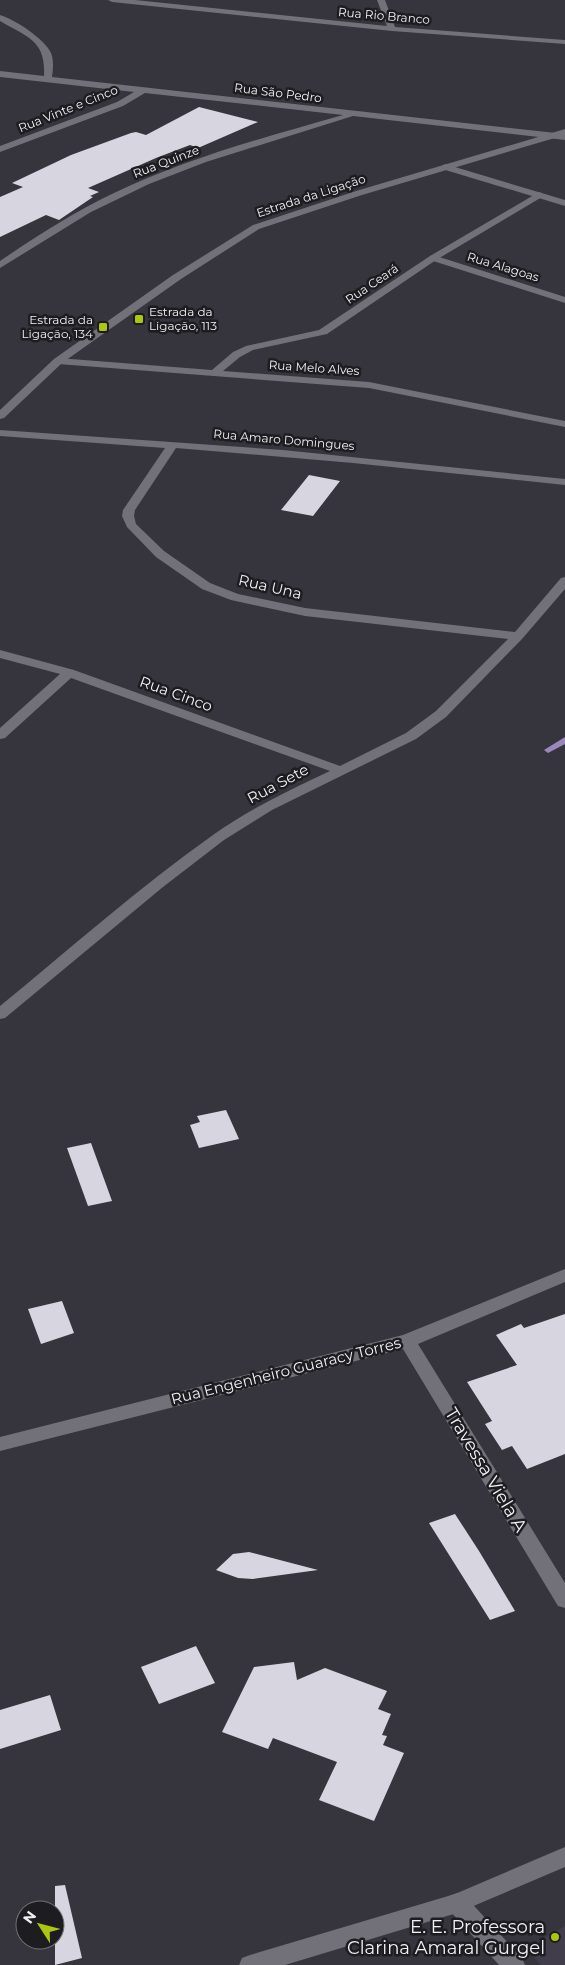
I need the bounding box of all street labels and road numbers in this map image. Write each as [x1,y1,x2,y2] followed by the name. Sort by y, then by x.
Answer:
[337,4,431,27] street label: Rua Rio Branco
[233,80,323,105] street label: Rua São Pedro
[16,82,120,135] street label: Rua Vinte e Cinco
[131,142,201,181] street label: Rua Quinze
[254,171,367,220] street label: Estrada da Ligação
[465,248,541,285] street label: Rua Alagoas
[342,260,401,307] street label: Rua Ceará
[268,357,360,378] street label: Rua Melo Alves
[213,426,355,453] street label: Rua Amaro Domingues
[237,570,304,603] street label: Rua Una
[137,672,215,715] street label: Rua Cinco
[244,759,312,808] street label: Rua Sete
[169,1333,403,1408] street label: Rua Engenheiro Guaracy Torres
[440,1404,532,1536] street label: Travessa Viela A

